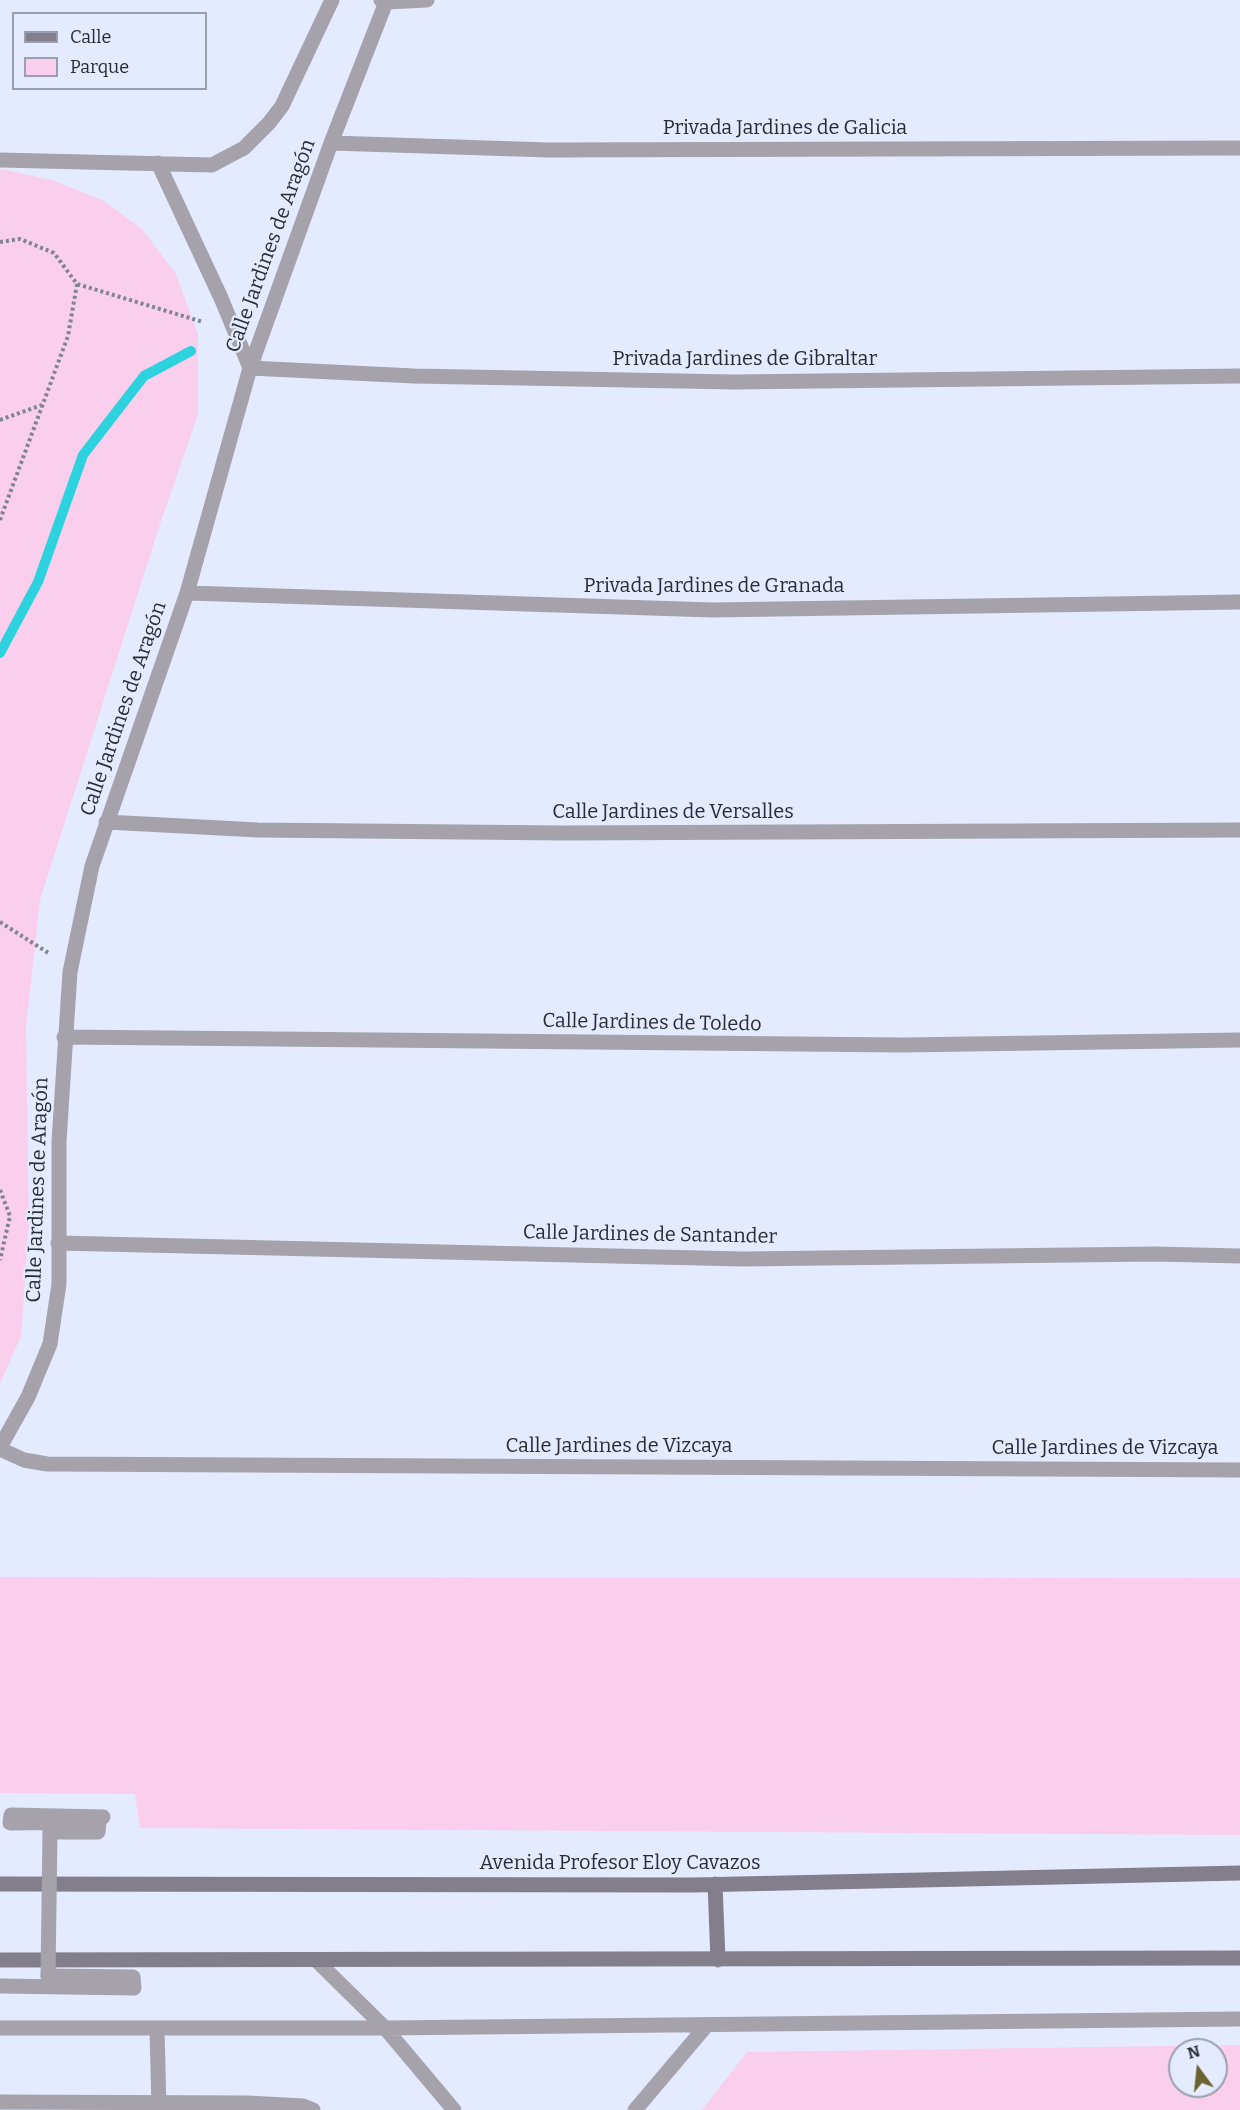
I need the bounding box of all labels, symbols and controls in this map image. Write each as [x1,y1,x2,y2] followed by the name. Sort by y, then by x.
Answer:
[12,12,207,90] legend
[70,26,111,48] text: Calle
[70,56,129,78] text: Parque
[663,116,907,140] street label: Privada Jardines de Galicia
[221,136,321,356] street label: Calle Jardines de Aragón
[613,347,877,371] street label: Privada Jardines de Gibraltar
[584,574,844,598] street label: Privada Jardines de Granada
[76,599,172,819] street label: Calle Jardines de Aragón
[552,800,794,824] street label: Calle Jardines de Versalles
[542,1009,762,1037] street label: Calle Jardines de Toledo
[22,1077,54,1303] street label: Calle Jardines de Aragón
[523,1221,777,1249] street label: Calle Jardines de Santander
[505,1434,733,1458] street label: Calle Jardines de Vizcaya
[991,1436,1219,1460] street label: Calle Jardines de Vizcaya
[479,1851,761,1875] street label: Avenida Profesor Eloy Cavazos
[1168,2038,1228,2098] north arrow
[1185,2041,1202,2063] text: N

